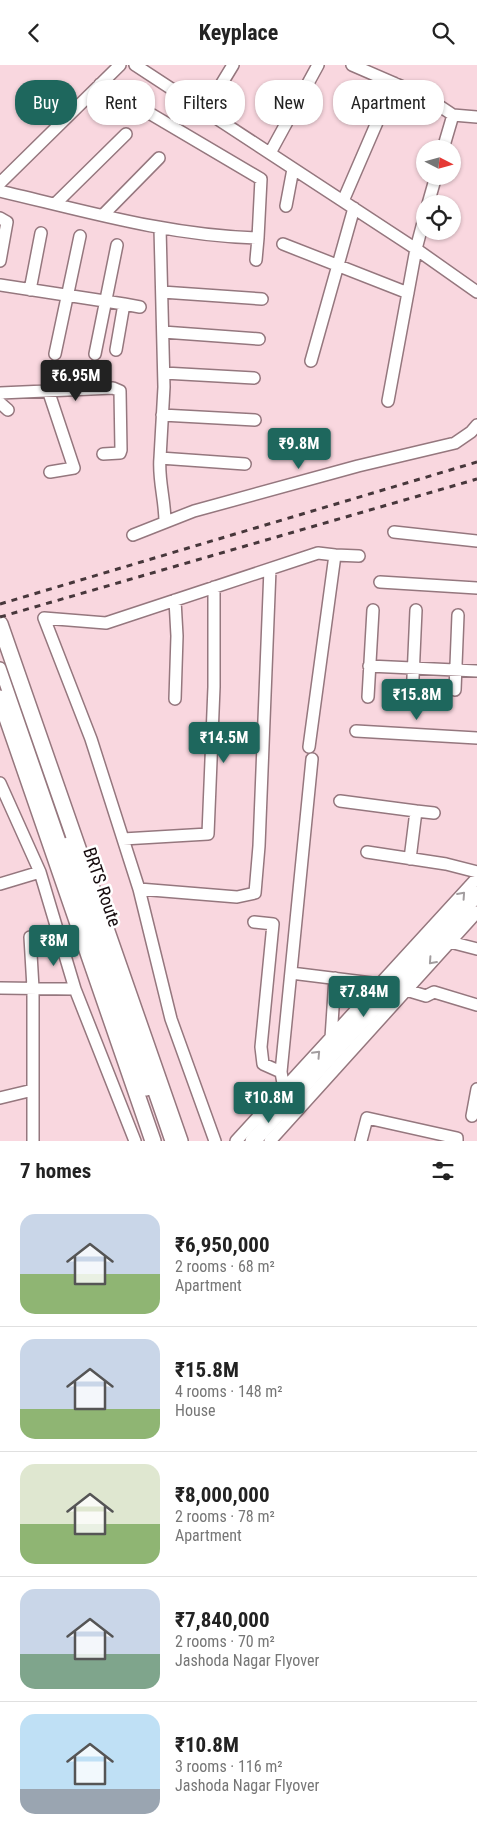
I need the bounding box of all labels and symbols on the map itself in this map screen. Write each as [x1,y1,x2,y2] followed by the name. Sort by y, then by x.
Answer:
[416,140,461,185] north arrow
[35,359,117,402] pin: ₹6.95M
[264,427,334,470] pin: ₹9.8M
[376,679,458,721] pin: ₹15.8M
[183,721,265,764] pin: ₹14.5M
[79,844,126,929] street label: BRTS Route
[456,892,465,901] one-way arrow
[30,925,78,967] pin: ₹8M
[429,956,438,965] one-way arrow
[323,975,405,1018] pin: ₹7.84M
[311,1050,320,1059] one-way arrow
[228,1081,310,1124] pin: ₹10.8M

